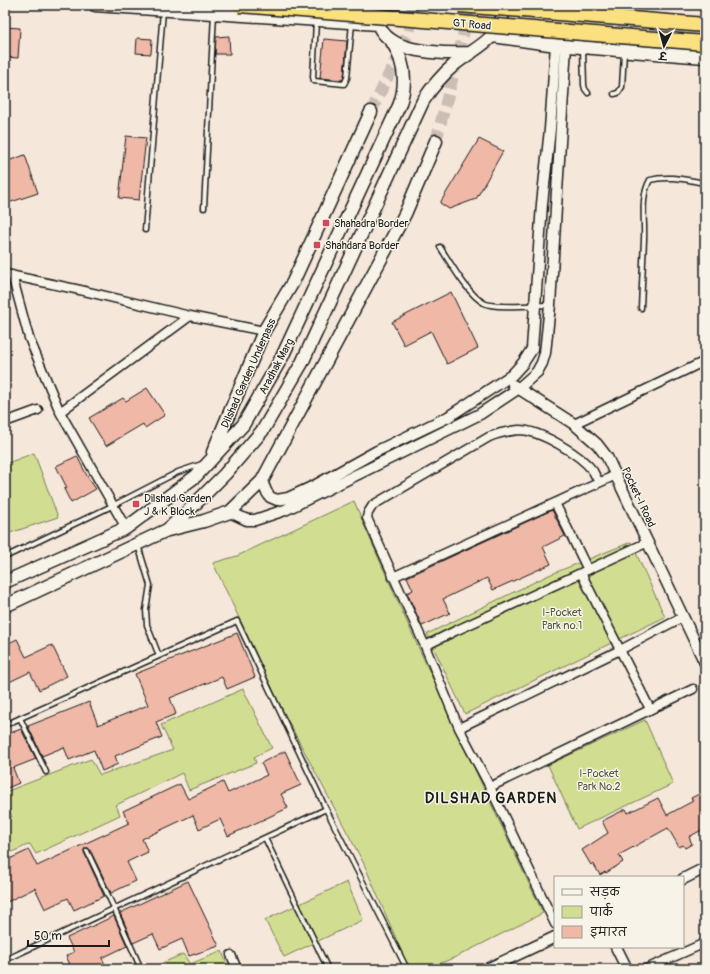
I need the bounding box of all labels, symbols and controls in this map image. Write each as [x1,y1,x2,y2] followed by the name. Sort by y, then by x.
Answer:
[452,16,492,33] street label: GT Road
[644,26,684,66] north arrow
[657,48,668,62] text: उ
[334,217,409,230] place label: Shahadra Border
[321,218,331,228] marker: Shahadra Border
[325,239,400,252] place label: Shahdara Border
[312,240,322,250] marker: Shahdara Border
[218,316,279,430] street label: Dilshad Garden Underpass
[256,336,297,396] street label: Aradhak Marg
[619,465,658,529] street label: Pocket-I Road
[144,492,212,518] place label: Dilshad Garden J & K Block
[131,499,141,509] marker: Dilshad Garden J & K Block
[542,606,582,632] park label: I-Pocket Park no.1
[577,767,621,793] park label: I-Pocket Park No.2
[425,789,557,808] district label: DILSHAD GARDEN
[554,876,684,948] legend
[589,885,621,900] text: सड़क
[589,902,614,920] text: पार्क
[28,922,109,948] scale bar
[590,925,628,940] text: इमारत
[34,929,62,944] text: 50 m

